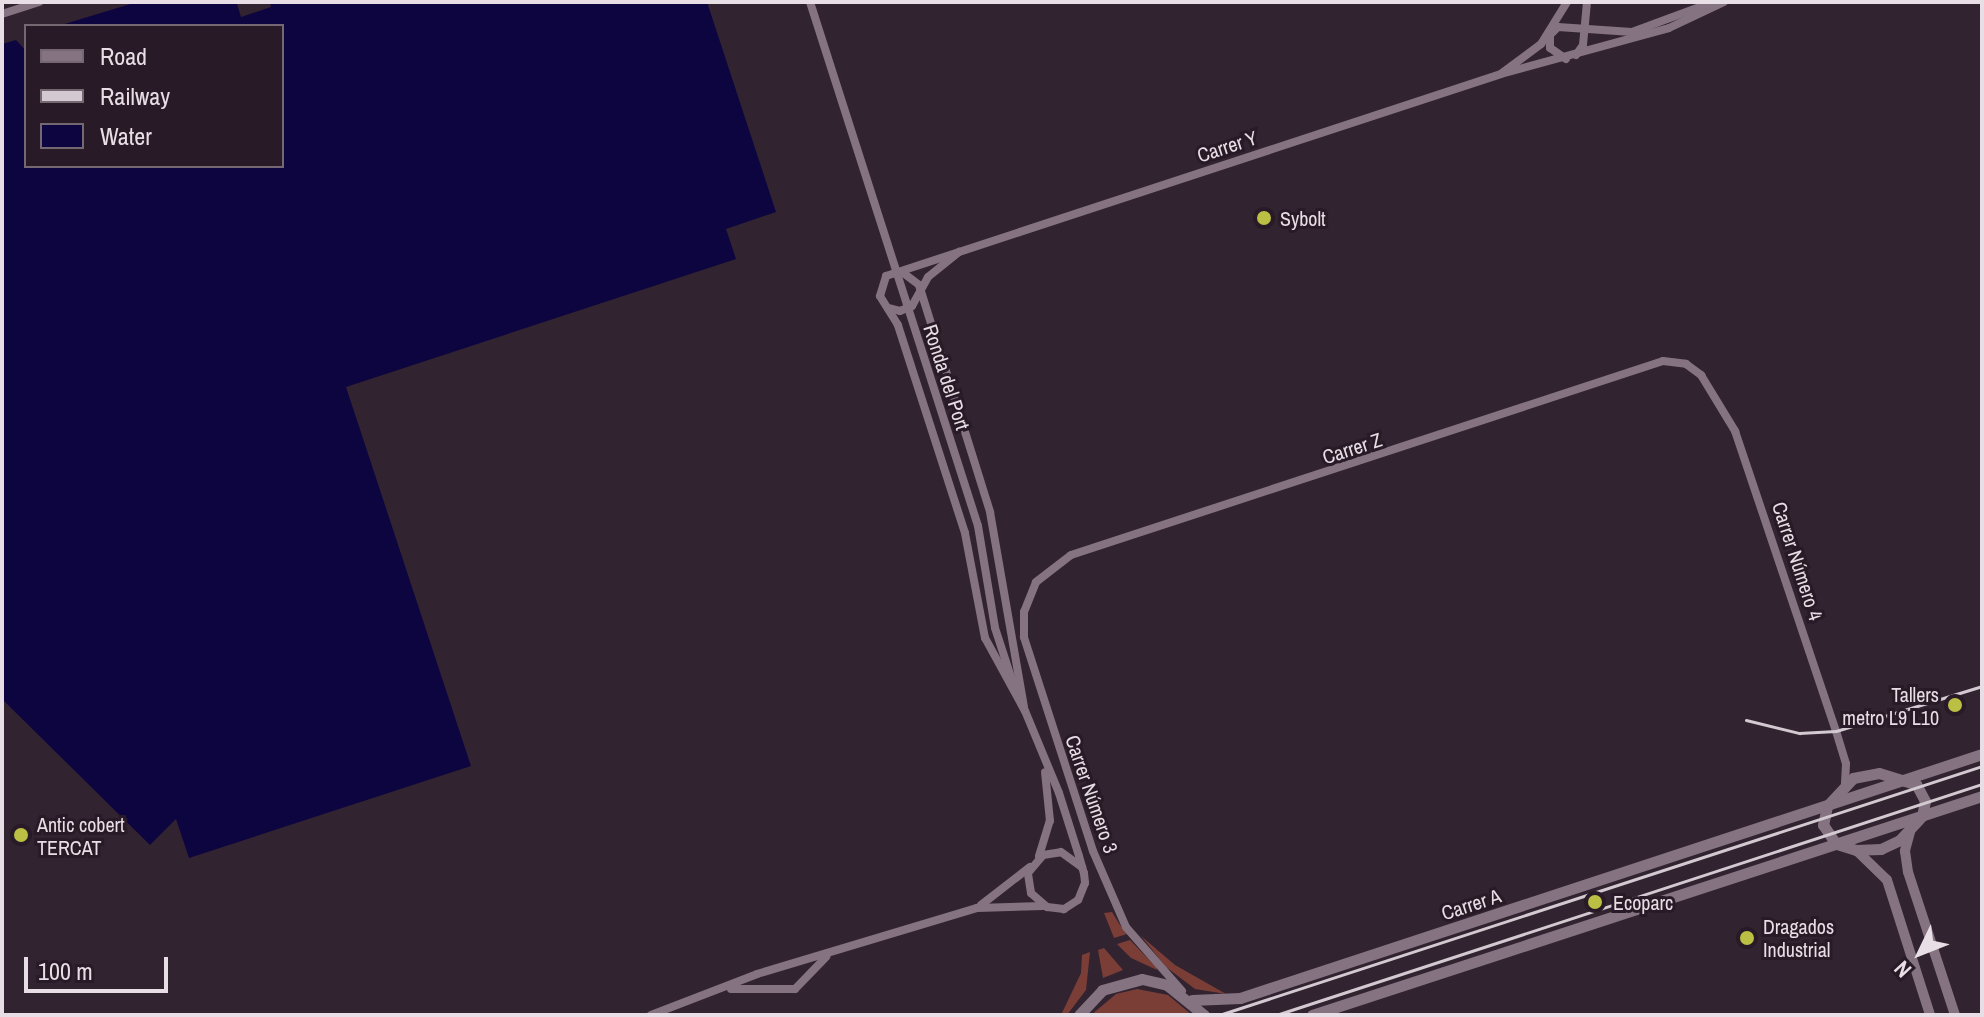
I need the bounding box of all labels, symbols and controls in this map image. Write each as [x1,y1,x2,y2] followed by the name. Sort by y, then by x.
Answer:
[24,24,284,168] legend
[100,40,147,72] text: Road
[100,80,170,112] text: Railway
[100,120,152,152] text: Water
[1194,125,1260,167] street label: Carrer Y
[1280,206,1326,230] place label: Sybolt
[1255,209,1273,227] marker: Sybolt
[919,321,975,433] street label: Ronda del Port
[1319,427,1385,469] street label: Carrer Z
[1768,499,1828,623] street label: Carrer Número 4
[1842,682,1939,729] place label: Tallers metro L9 L10
[1946,696,1964,714] marker: Tallers metro L9 L10
[1061,732,1123,856] street label: Carrer Número 3
[37,812,125,859] place label: Antic cobert TERCAT
[12,826,30,844] marker: Antic cobert TERCAT
[1438,883,1504,925] street label: Carrer A
[1613,890,1673,914] place label: Ecoparc
[1584,891,1606,913] marker: Ecoparc
[1880,913,1960,993] north arrow
[1763,914,1834,961] place label: Dragados Industrial
[1738,929,1756,947] marker: Dragados Industrial
[28,941,172,991] scale bar
[1887,954,1918,984] text: N
[38,955,93,987] text: 100 m

